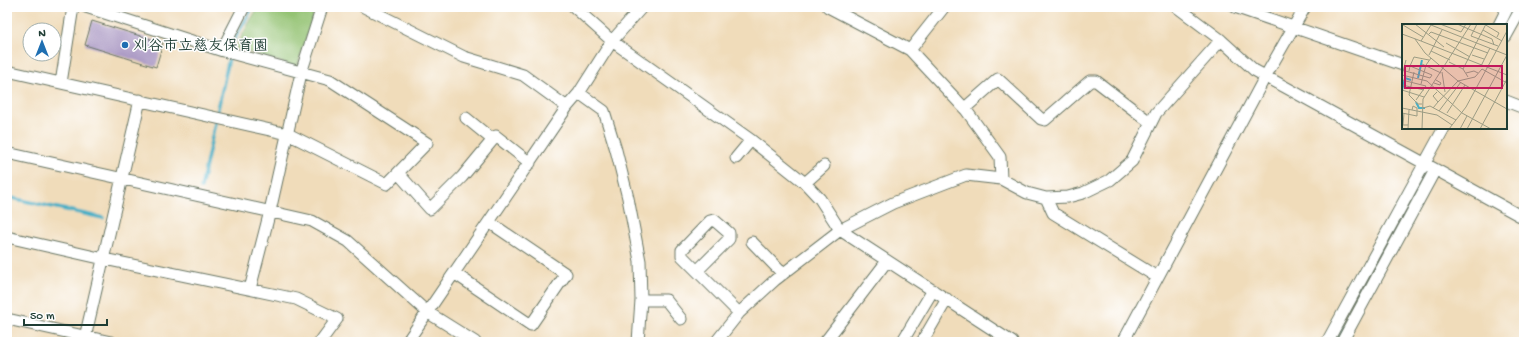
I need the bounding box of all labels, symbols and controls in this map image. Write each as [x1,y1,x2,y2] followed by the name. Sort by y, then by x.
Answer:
[22,22,62,62] north arrow
[1402,24,1507,129] inset map
[38,28,46,40] text: N
[133,37,268,56] place label: 刈谷市立慈友保育園
[120,40,130,50] marker: 刈谷市立慈友保育園
[24,301,107,327] scale bar
[30,310,55,324] text: 50 m

